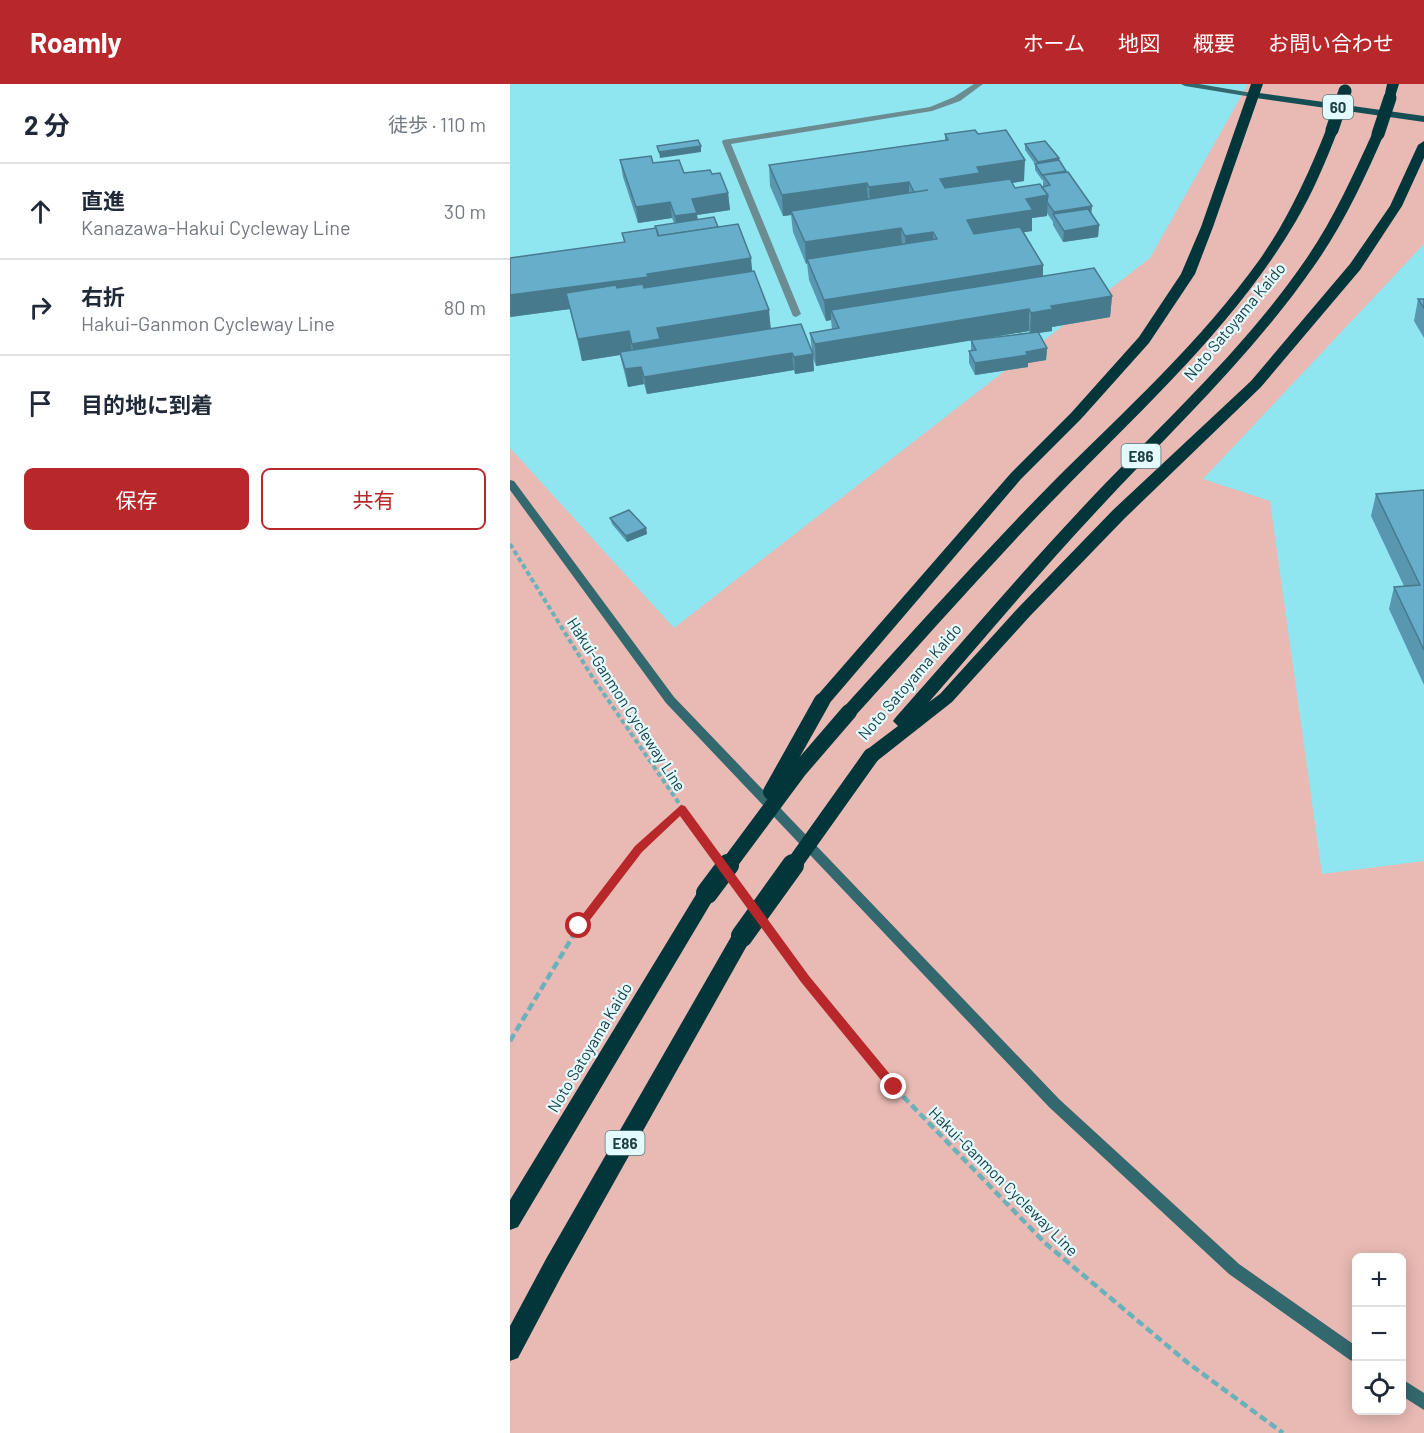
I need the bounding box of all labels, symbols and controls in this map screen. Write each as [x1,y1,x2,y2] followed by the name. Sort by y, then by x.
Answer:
[30,25,122,59] text: Roamly
[1023,30,1085,55] text: ホーム
[1118,30,1160,55] text: 地図
[1193,30,1235,55] text: 概要
[1268,30,1394,55] text: お問い合わせ
[1323,95,1353,119] road number: 60
[24,109,70,140] text: 2 分
[388,112,486,136] text: 徒歩 · 110 m
[81,187,125,213] text: 直進
[24,195,57,228] icon: ahead
[444,199,486,223] text: 30 m
[81,215,351,239] text: Kanazawa-Hakui Cycleway Line
[1179,258,1289,384] street label: Noto Satoyama Kaido
[81,283,125,309] text: 右折
[24,291,57,324] icon: right
[444,295,486,319] text: 80 m
[81,311,335,335] text: Hakui-Ganmon Cycleway Line
[24,387,57,420] icon: arrive
[81,391,213,417] text: 目的地に到着
[1122,444,1160,468] road number: E86
[24,468,249,530] button: 保存
[261,468,486,530] button: 共有
[564,614,690,794] street label: Hakui-Ganmon Cycleway Line
[853,619,965,743] street label: Noto Satoyama Kaido
[565,912,591,938] route start
[543,979,635,1115] street label: Noto Satoyama Kaido
[880,1073,906,1099] route end
[925,1102,1083,1260] street label: Hakui-Ganmon Cycleway Line
[606,1131,644,1155] road number: E86
[1352,1253,1406,1415] map controls
[1352,1253,1406,1307] button: +
[1352,1307,1406,1361] button: −
[1352,1361,1406,1415] button: locate

